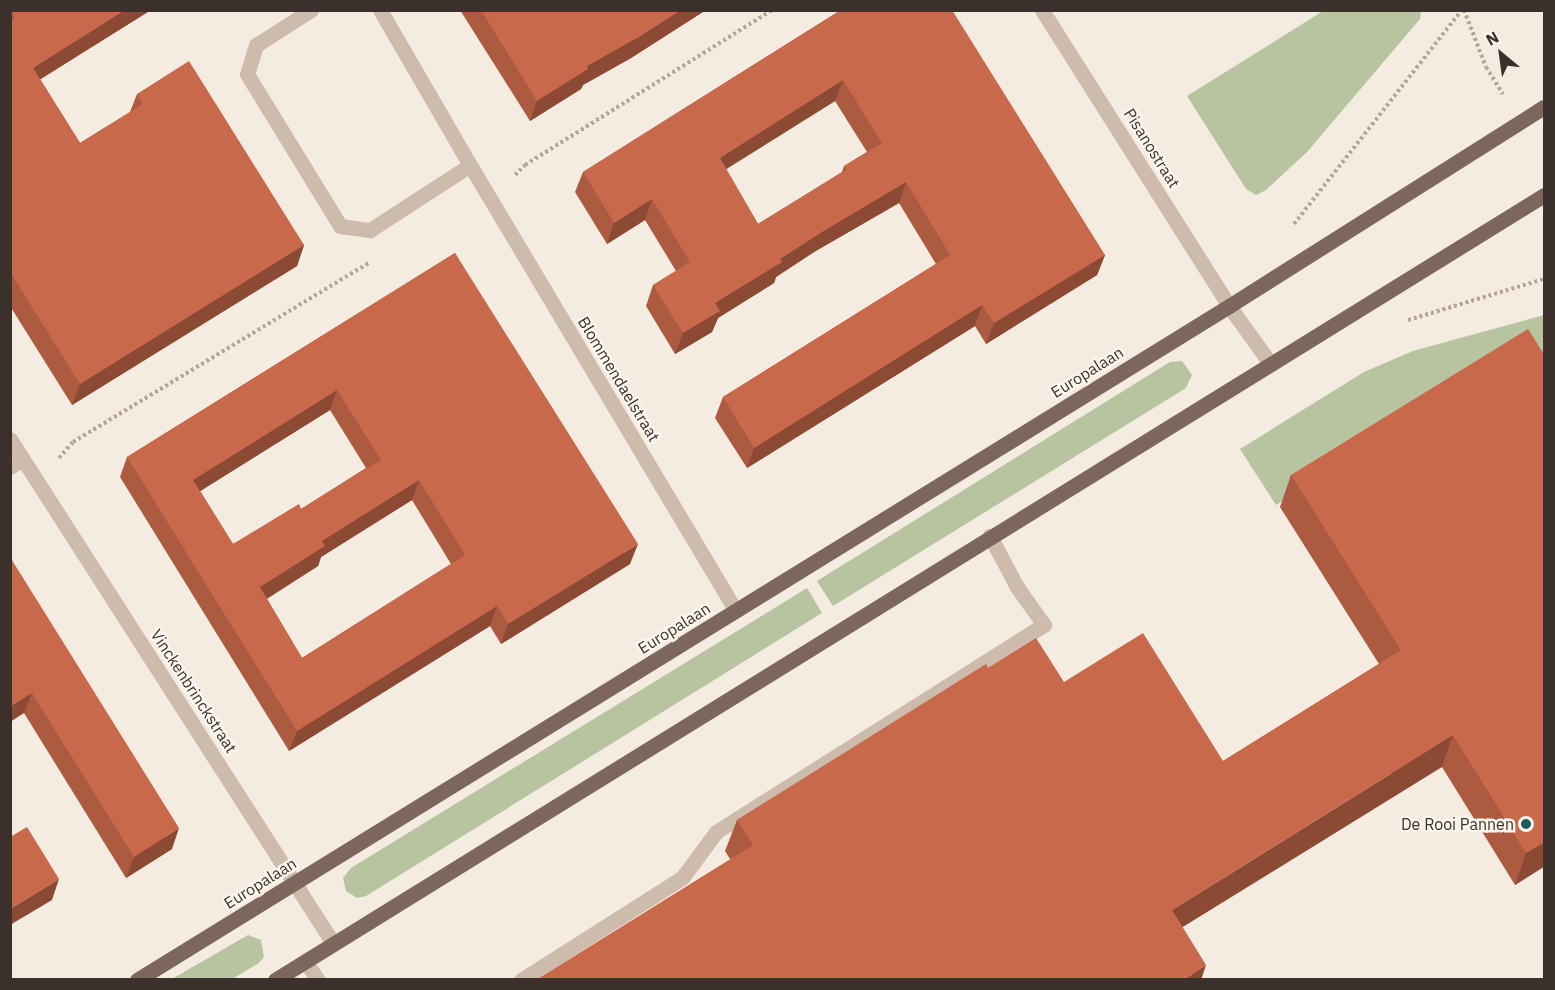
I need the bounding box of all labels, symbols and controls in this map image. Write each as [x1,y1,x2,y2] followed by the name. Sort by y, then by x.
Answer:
[1471,24,1531,84] north arrow
[1482,27,1502,50] text: N
[1120,105,1184,191] street label: Pisanostraat
[574,313,664,445] street label: Blommendaelstraat
[1047,342,1127,402] street label: Europalaan
[634,598,714,658] street label: Europalaan
[147,626,241,756] street label: Vinckenbrinckstraat
[1401,814,1514,834] place label: De Rooi Pannen
[1519,817,1533,831] marker: De Rooi Pannen
[220,853,300,913] street label: Europalaan

